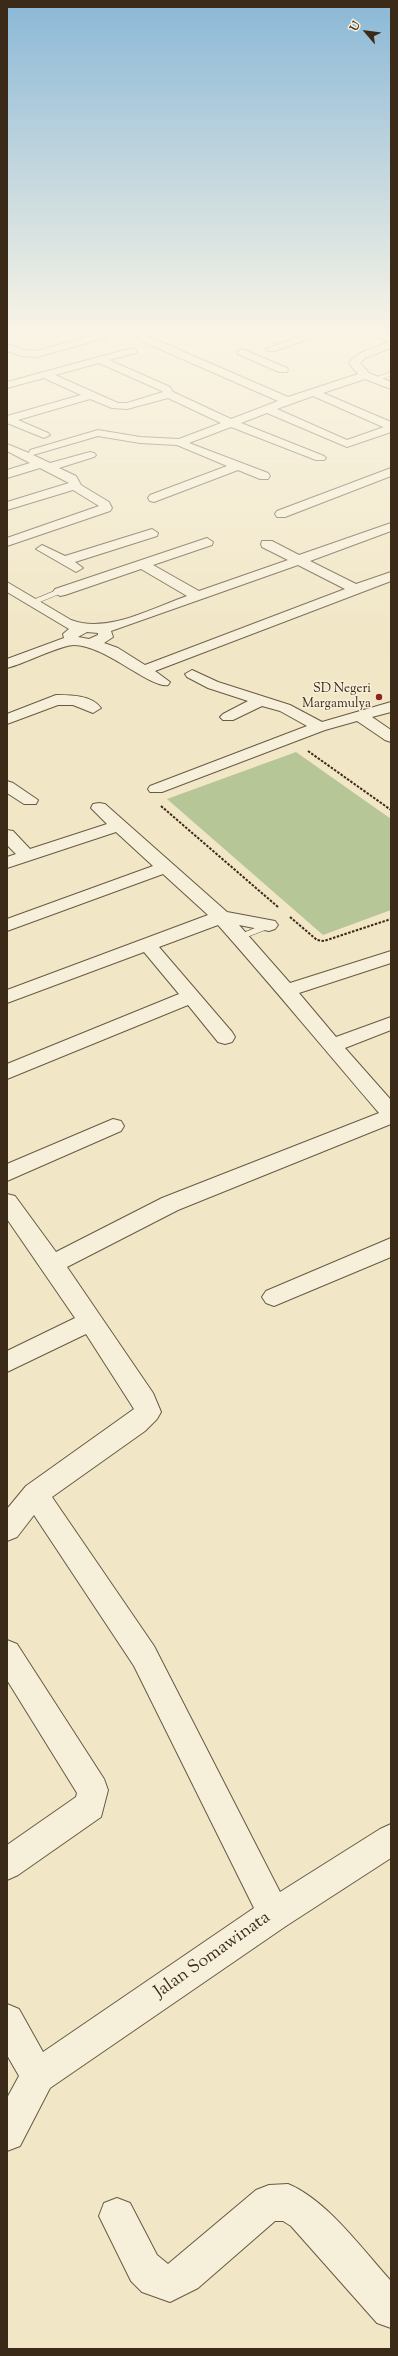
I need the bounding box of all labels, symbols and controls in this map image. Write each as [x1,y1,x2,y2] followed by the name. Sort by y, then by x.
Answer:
[346,12,386,52] north arrow
[346,19,365,34] text: U
[302,682,371,713] place label: SD Negeri Margamulya
[374,692,384,702] marker: SD Negeri Margamulya
[151,1908,275,2004] street label: Jalan Somawinata

